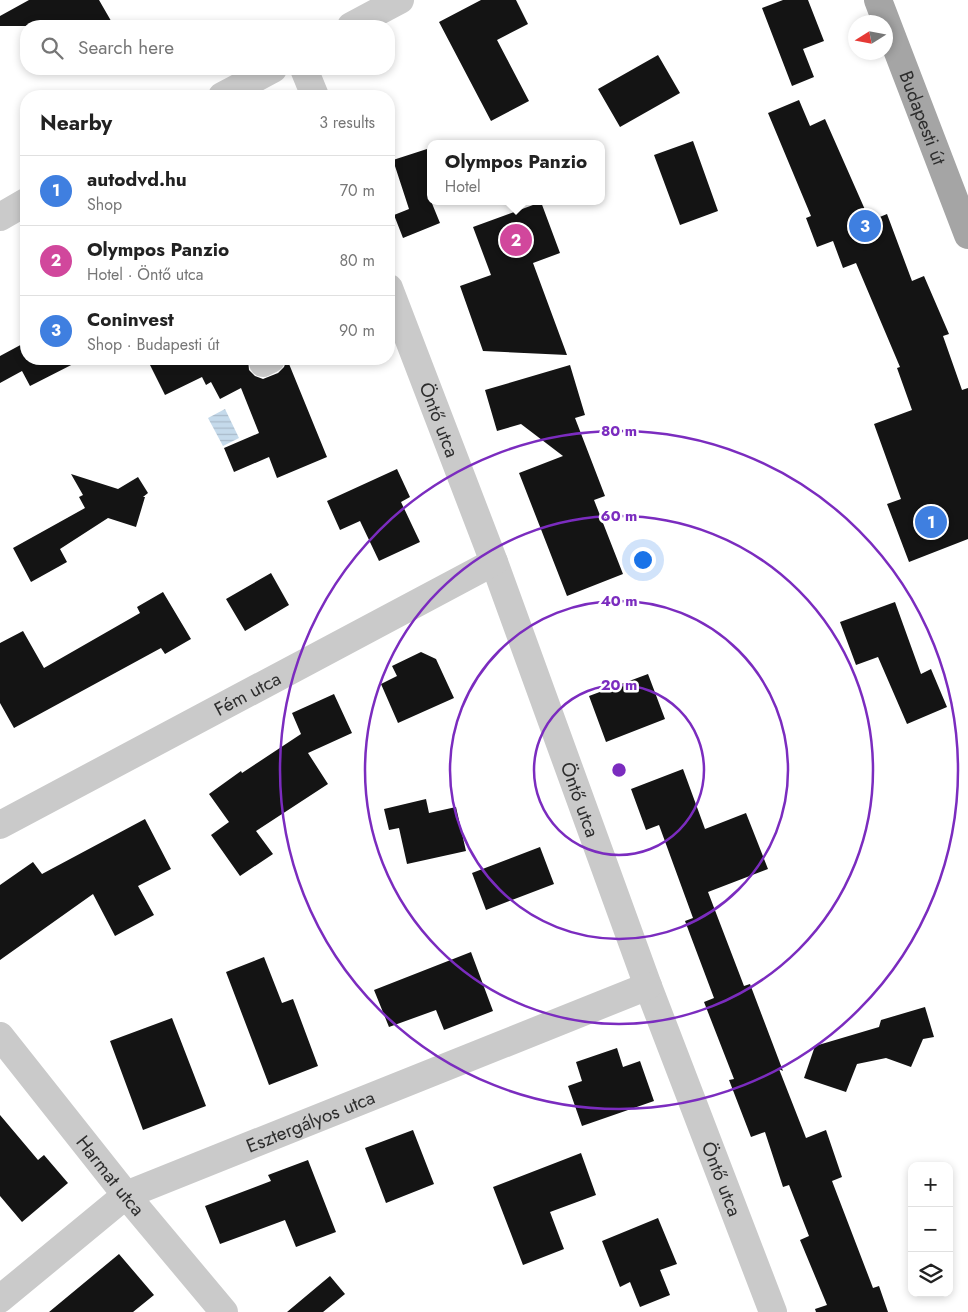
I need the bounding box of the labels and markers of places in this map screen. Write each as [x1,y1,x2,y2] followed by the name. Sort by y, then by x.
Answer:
[849,207,881,245] pin: 3
[500,221,532,259] pin: 2
[915,503,947,541] pin: 1
[610,761,628,779] centre of rings

